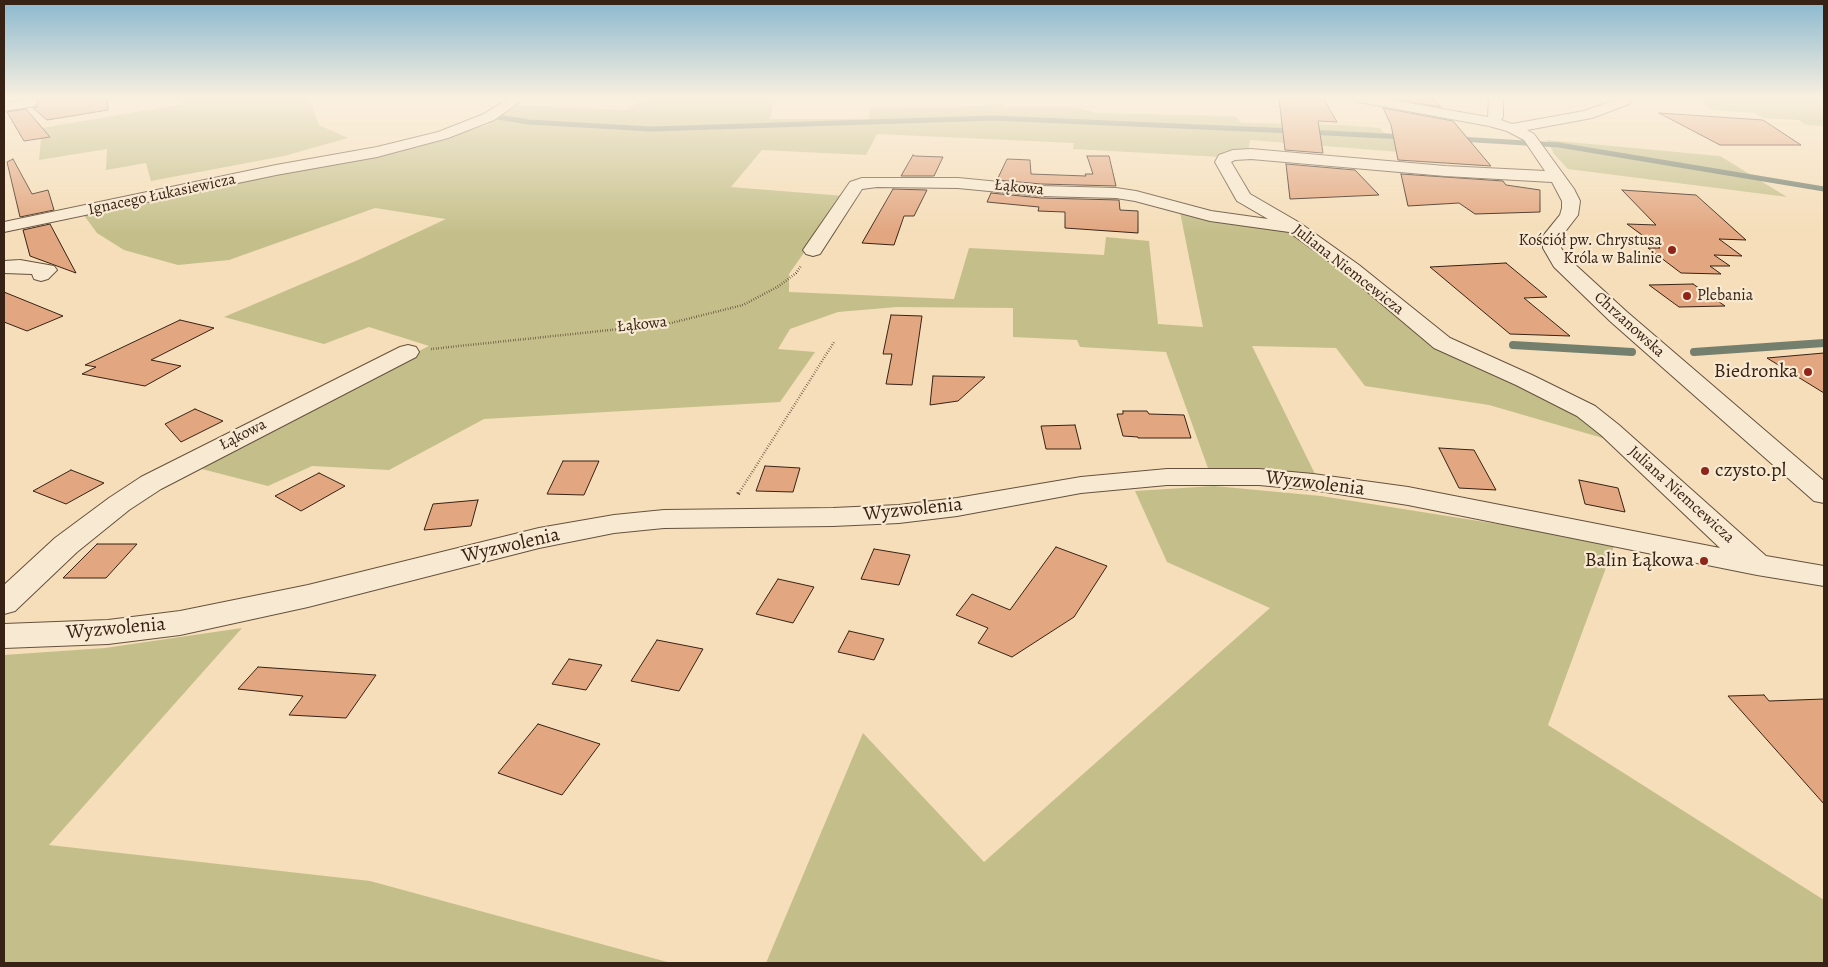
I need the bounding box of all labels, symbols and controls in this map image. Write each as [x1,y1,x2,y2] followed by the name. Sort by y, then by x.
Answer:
[86,170,238,220] street label: Ignacego Łukasiewicza
[993,176,1045,200] street label: Łąkowa
[1288,221,1408,319] street label: Juliana Niemcewicza
[1519,231,1662,269] place label: Kościół pw. Chrystusa Króla w Balinie
[1666,244,1678,256] marker: Kościół pw. Chrystusa Króla w Balinie
[1697,286,1753,306] place label: Plebania
[1590,288,1668,362] street label: Chrzanowska
[1681,290,1693,302] marker: Plebania
[616,313,668,337] street label: Łąkowa
[1714,360,1798,384] place label: Biedronka
[1802,366,1814,378] marker: Biedronka
[216,415,270,455] street label: Łąkowa
[1624,442,1738,548] street label: Juliana Niemcewicza
[1715,459,1786,483] place label: czysto.pl
[1699,465,1711,477] marker: czysto.pl
[1264,466,1366,502] street label: Wyzwolenia
[862,493,964,527] street label: Wyzwolenia
[460,523,562,569] street label: Wyzwolenia
[1585,549,1694,573] place label: Balin Łąkowa
[1698,555,1710,567] marker: Balin Łąkowa
[65,613,167,645] street label: Wyzwolenia

